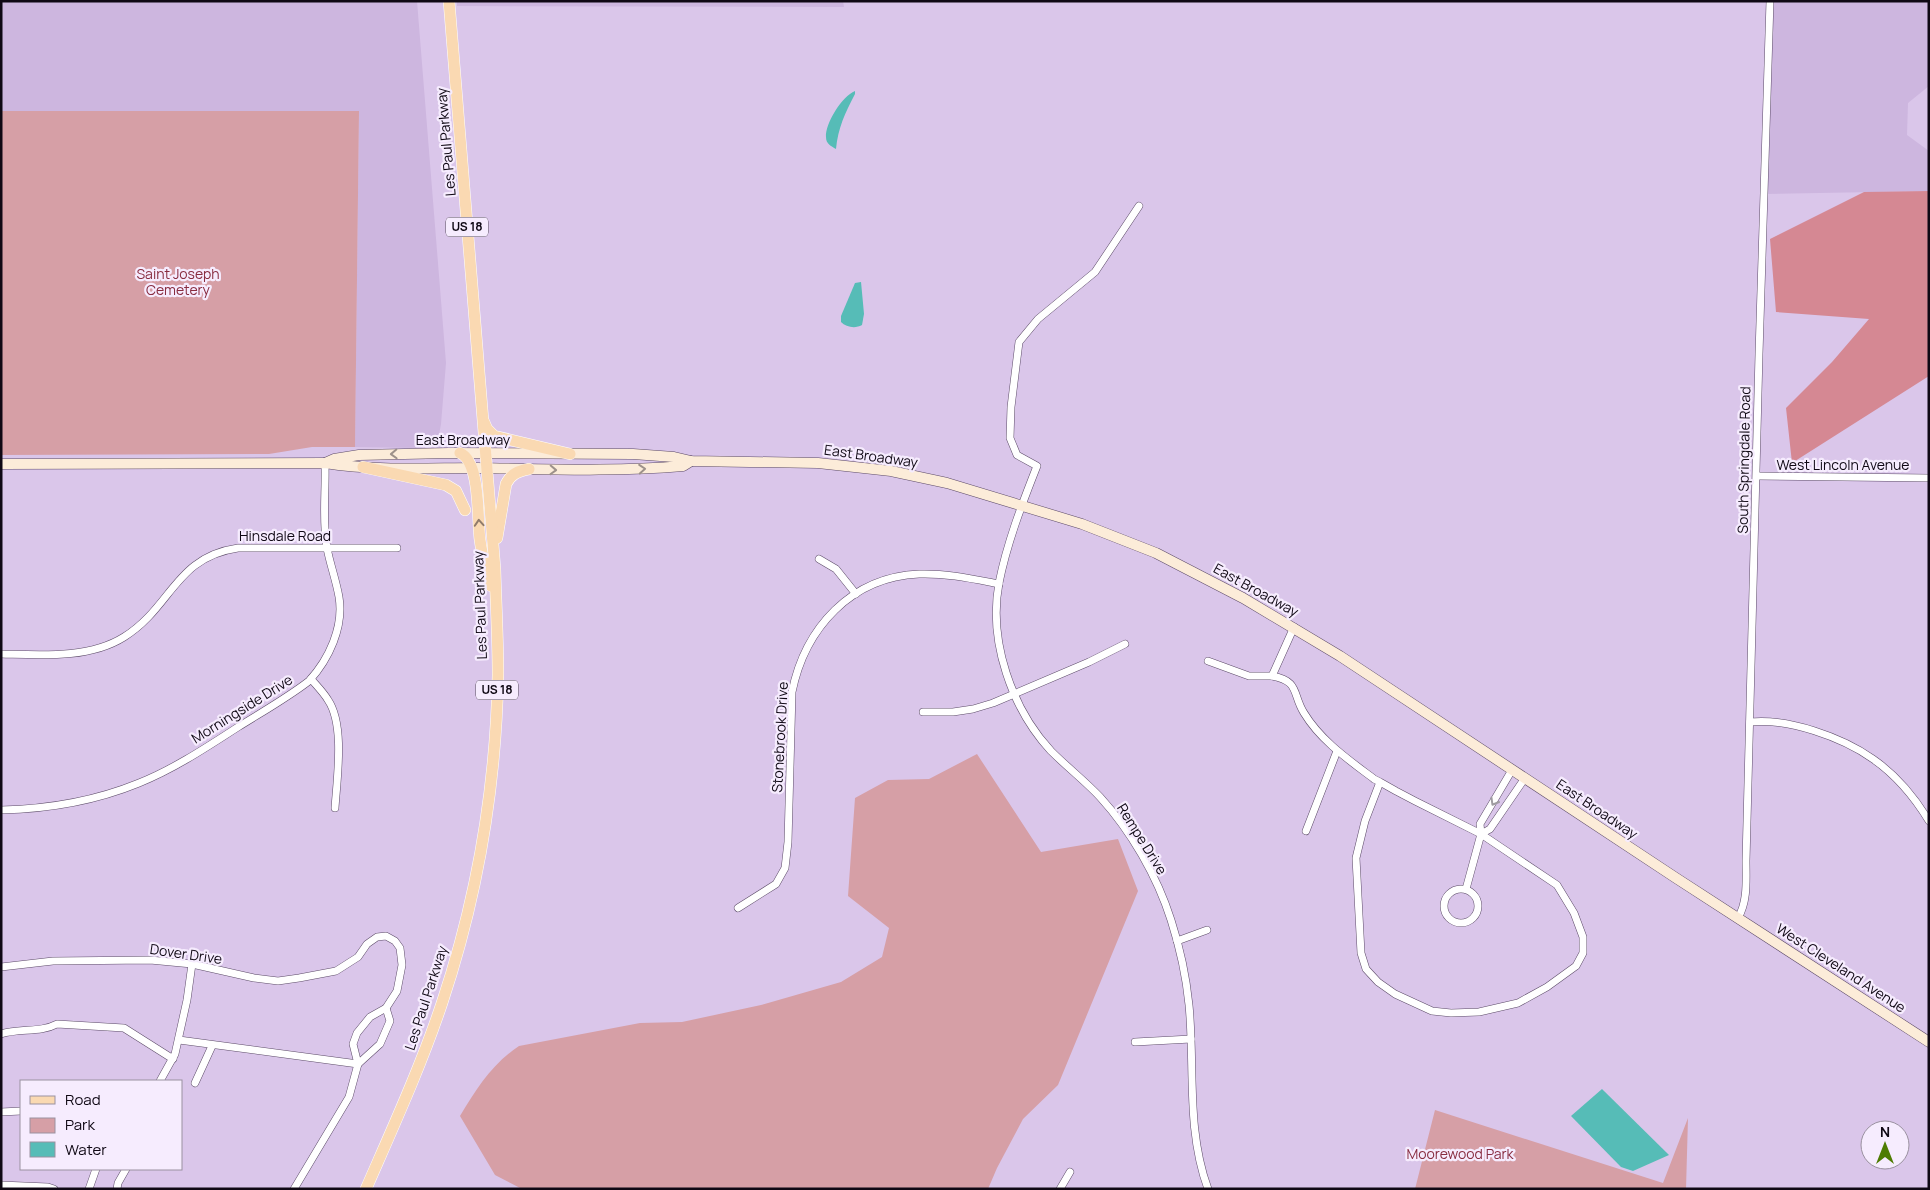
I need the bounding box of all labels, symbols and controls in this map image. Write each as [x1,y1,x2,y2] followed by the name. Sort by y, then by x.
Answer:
[431,86,460,197] street label: Les Paul Parkway
[446,218,488,236] road number: US 18
[136,264,220,299] park label: Saint Joseph Cemetery
[1733,386,1754,534] street label: South Springdale Road
[416,430,511,449] street label: East Broadway
[823,440,920,472] street label: East Broadway
[390,449,398,459] one-way arrow
[1776,455,1910,474] street label: West Lincoln Avenue
[638,463,646,474] one-way arrow
[550,465,557,475] one-way arrow
[473,519,484,527] one-way arrow
[239,526,331,545] street label: Hinsdale Road
[468,550,491,660] street label: Les Paul Parkway
[1210,558,1303,621] street label: East Broadway
[188,670,296,747] street label: Morningside Drive
[476,680,518,700] road number: US 18
[767,681,792,793] street label: Stonebrook Drive
[1553,774,1642,843] street label: East Broadway
[1490,796,1500,805] one-way arrow
[1113,799,1172,878] street label: Rempe Drive
[1773,919,1910,1017] street label: West Cleveland Avenue
[149,939,224,968] street label: Dover Drive
[400,943,452,1052] street label: Les Paul Parkway
[20,1080,182,1170] legend
[65,1089,101,1110] text: Road
[65,1114,95,1135] text: Park
[1860,1120,1910,1170] north arrow
[1880,1122,1890,1141] text: N
[65,1139,107,1160] text: Water
[1406,1144,1515,1163] park label: Moorewood Park

